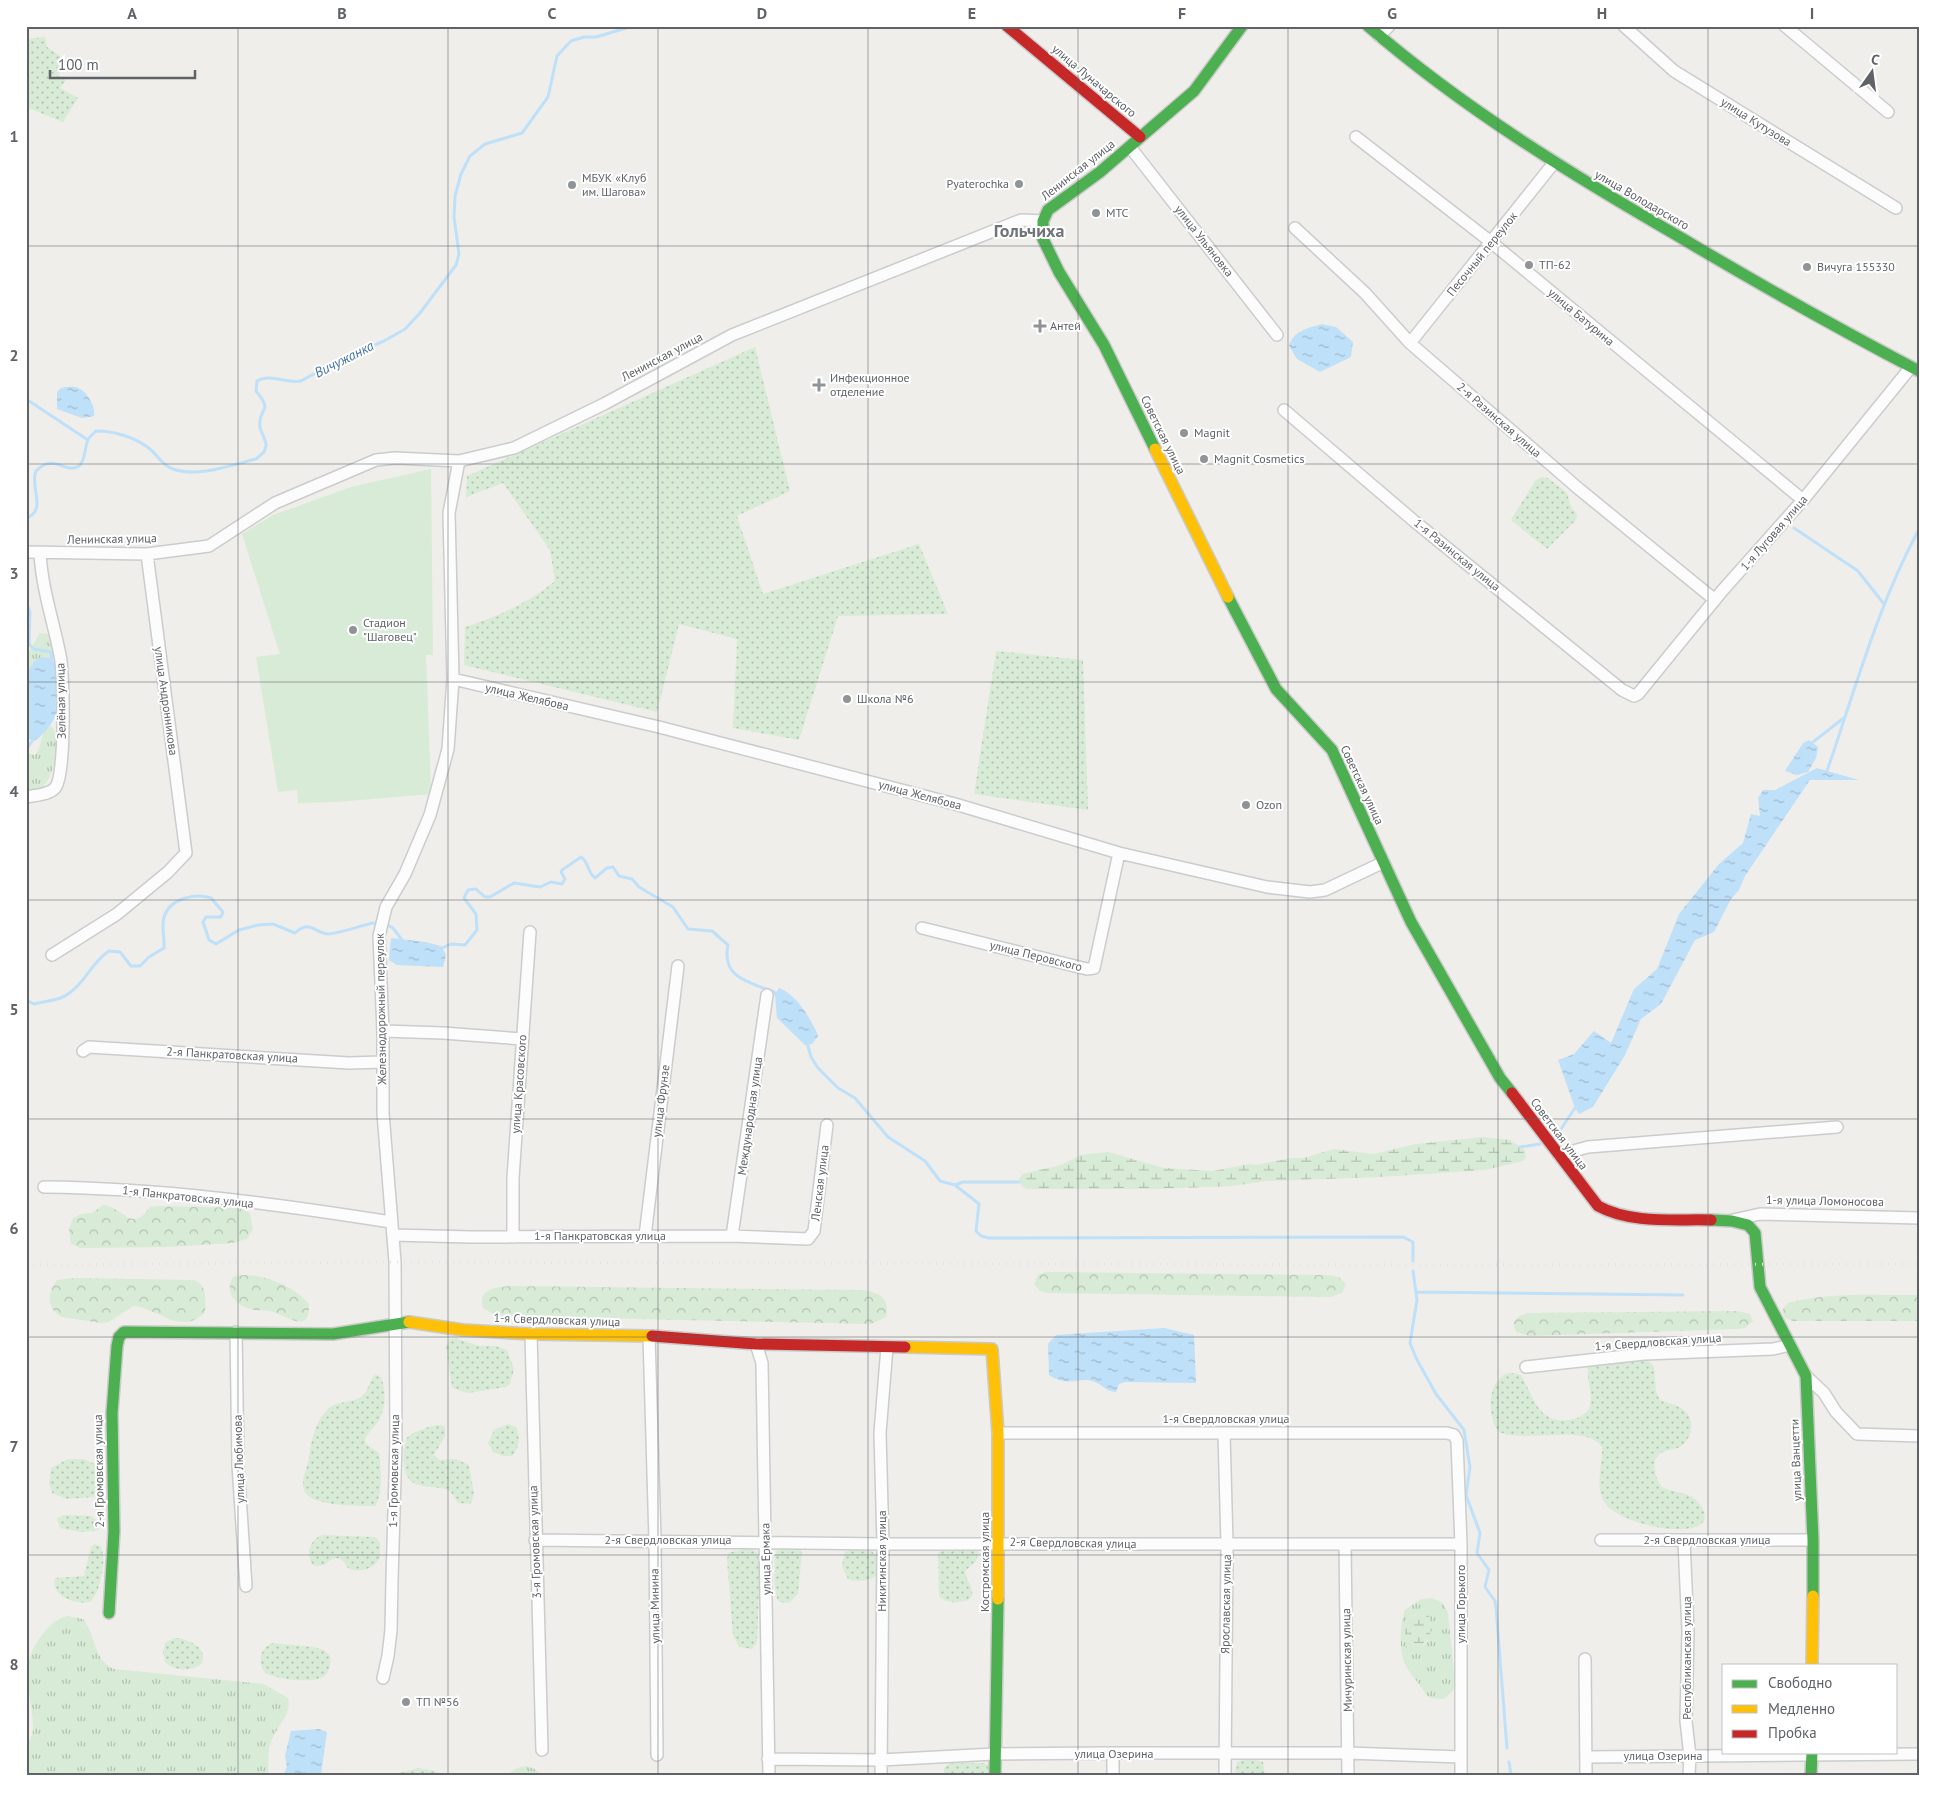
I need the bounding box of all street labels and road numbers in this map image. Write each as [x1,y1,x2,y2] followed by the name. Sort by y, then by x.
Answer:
[1049,41,1140,120] street label: улица Луначарского
[1718,94,1794,149] street label: улица Кутузова
[1037,136,1118,204] street label: Ленинская улица
[1592,166,1692,233] street label: улица Володарского
[1172,202,1237,280] street label: улица Ульяновка
[1443,208,1520,299] street label: Песочный переулок
[1545,284,1618,349] street label: улица Батурина
[618,329,705,385] street label: Ленинская улица
[1454,379,1545,460] street label: 2-я Разинская улица
[1138,393,1189,477] street label: Советская улица
[1737,492,1810,573] street label: 1-я Луговая улица
[1411,515,1504,594] street label: 1-я Разинская улица
[66,530,157,547] street label: Ленинская улица
[151,646,182,756] street label: улица Андронникова
[52,663,69,739] street label: Зелёная улица
[484,680,570,713] street label: улица Желябова
[1337,743,1387,827] street label: Советская улица
[877,776,963,813] street label: улица Желябова
[372,933,389,1086] street label: Железнодорожный переулок
[988,937,1084,974] street label: улица Перовского
[508,1034,529,1134] street label: улица Красовского
[166,1044,298,1065] street label: 2-я Панкратовская улица
[734,1056,765,1176] street label: Международная улица
[649,1064,672,1138] street label: улица Фрунзе
[1528,1095,1591,1173] street label: Советская улица
[807,1144,832,1223] street label: Ленская улица
[122,1182,254,1211] street label: 1-я Панкратовская улица
[1766,1192,1884,1209] street label: 1-я улица Ломоносова
[534,1228,666,1243] street label: 1-я Панкратовская улица
[493,1310,621,1329] street label: 1-я Свердловская улица
[1594,1330,1722,1353] street label: 1-я Свердловская улица
[1163,1411,1290,1426] street label: 1-я Свердловская улица
[90,1414,107,1528] street label: 2-я Громовская улица
[229,1414,248,1504] street label: улица Любимова
[385,1414,402,1528] street label: 1-я Громовская улица
[1787,1419,1804,1501] street label: улица Ванцетти
[525,1485,544,1599] street label: 3-я Громовская улица
[874,1510,889,1612] street label: Никитинская улица
[977,1512,992,1612] street label: Костромская улица
[757,1523,774,1595] street label: улица Ермака
[605,1532,732,1547] street label: 2-я Свердловская улица
[1644,1532,1771,1547] street label: 2-я Свердловская улица
[1009,1534,1137,1551] street label: 2-я Свердловская улица
[1217,1554,1234,1654] street label: Ярославская улица
[1453,1565,1468,1643] street label: улица Горького
[646,1568,663,1644] street label: улица Минина
[1679,1596,1694,1720] street label: Республиканская улица
[1338,1608,1355,1712] street label: Мичуринская улица
[1075,1746,1153,1761] street label: улица Озерина
[1624,1748,1702,1763] street label: улица Озерина

